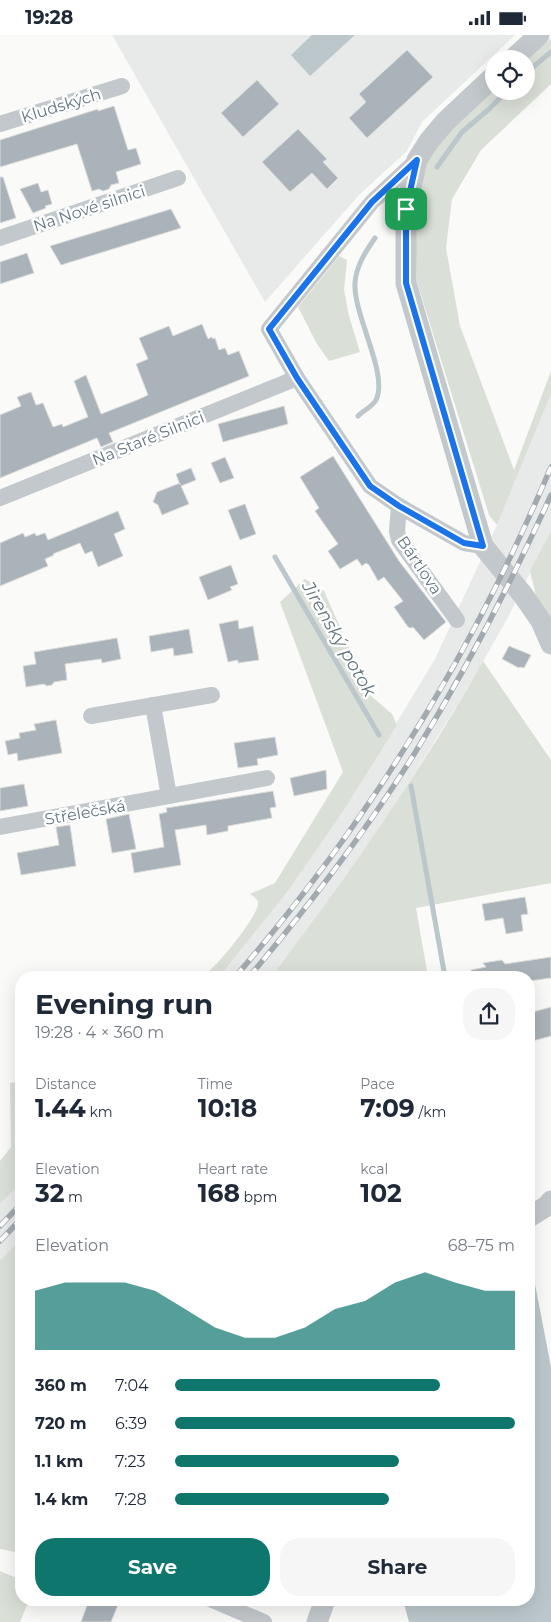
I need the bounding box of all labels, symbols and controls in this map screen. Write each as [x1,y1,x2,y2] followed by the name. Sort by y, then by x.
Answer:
[25,6,73,29] text: 19:28
[485,50,535,100] map controls
[485,50,535,100] button: locate
[19,84,103,127] street label: Kludských
[31,181,147,236] street label: Na Nové silnici
[385,188,427,230] pin
[392,195,420,223] icon: arrive
[89,407,207,470] street label: Na Staré Silnici
[393,532,446,598] street label: Bártlova
[297,577,382,702] water label: Jirenský potok
[43,796,127,829] street label: Střelečská
[35,987,213,1021] text: Evening run
[463,988,515,1040] button: share
[35,1023,164,1042] text: 19:28 · 4 × 360 m
[35,1075,97,1093] text: Distance
[198,1075,233,1093] text: Time
[360,1075,395,1093] text: Pace
[35,1093,86,1123] text: 1.44
[198,1093,257,1123] text: 10:18
[360,1093,415,1123] text: 7:09
[86,1103,113,1121] text: km
[415,1103,446,1121] text: /km
[35,1160,100,1178] text: Elevation
[198,1160,268,1178] text: Heart rate
[360,1160,388,1178] text: kcal
[35,1178,64,1208] text: 32
[198,1178,240,1208] text: 168
[360,1178,402,1208] text: 102
[64,1188,83,1206] text: m
[240,1188,277,1206] text: bpm
[35,1236,109,1255] text: Elevation
[448,1236,515,1255] text: 68–75 m
[35,1376,87,1395] text: 360 m
[115,1376,149,1395] text: 7:04
[35,1414,87,1433] text: 720 m
[115,1414,147,1433] text: 6:39
[35,1452,83,1471] text: 1.1 km
[115,1452,146,1471] text: 7:23
[35,1490,88,1509] text: 1.4 km
[115,1490,147,1509] text: 7:28
[35,1538,270,1596] button: Save
[280,1538,515,1596] button: Share

